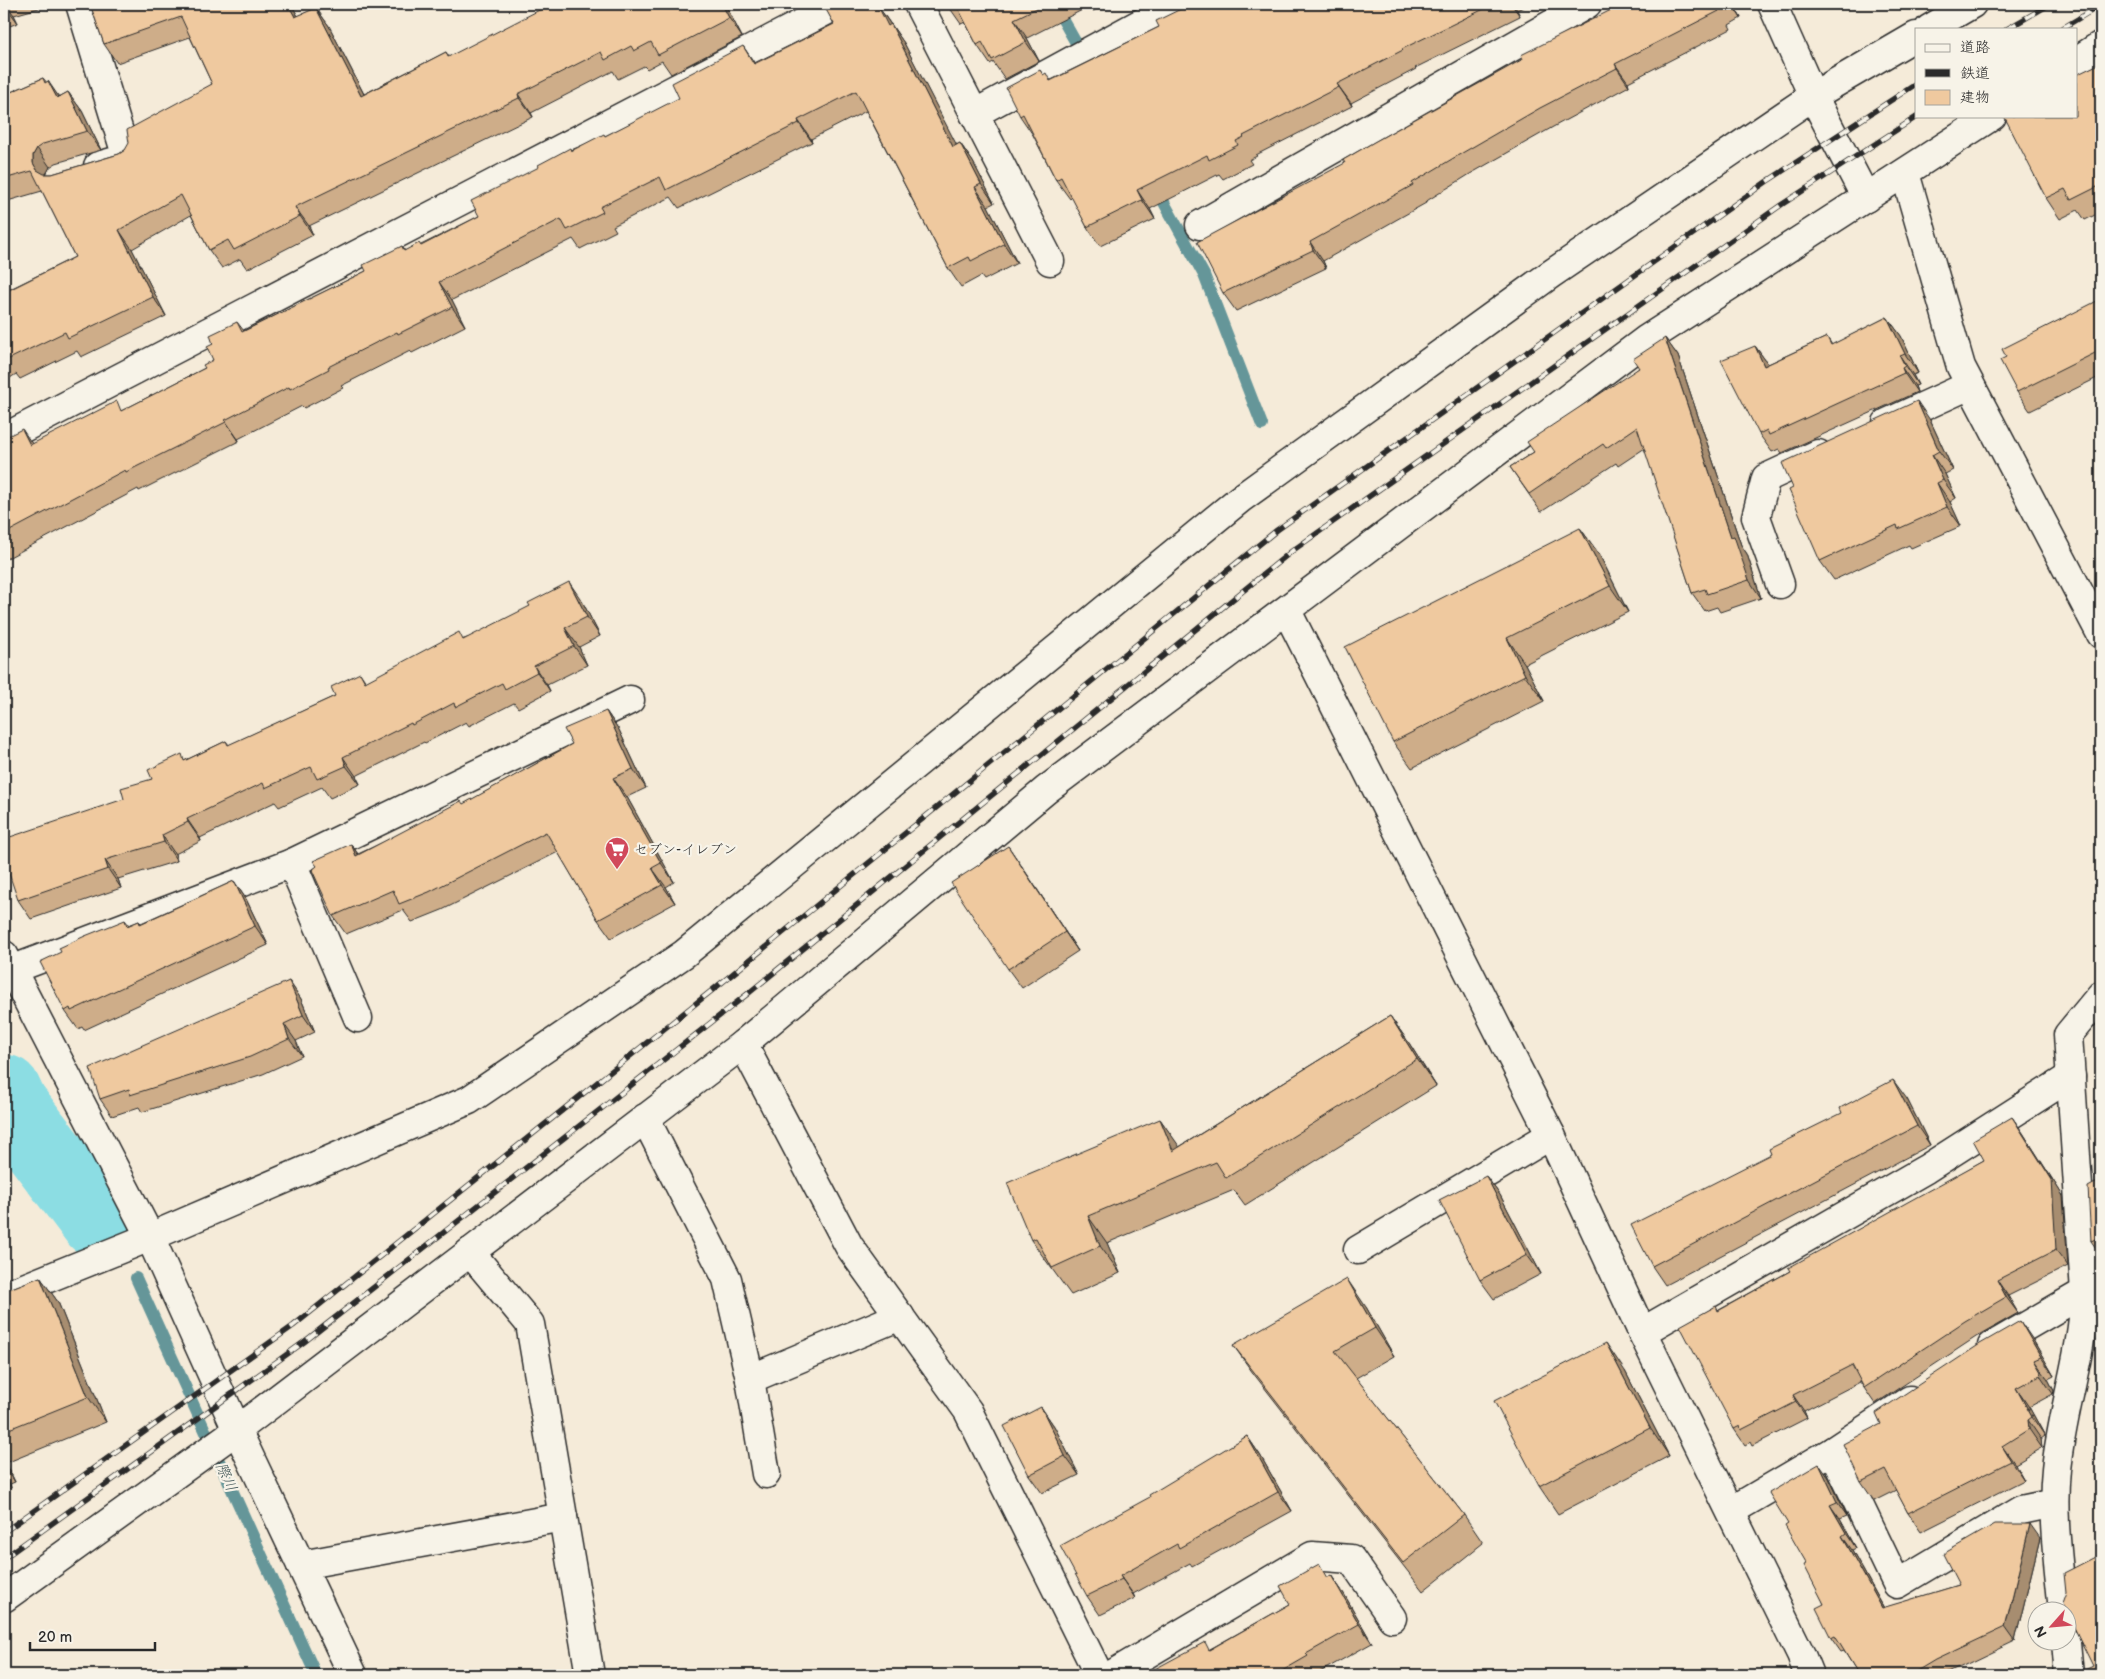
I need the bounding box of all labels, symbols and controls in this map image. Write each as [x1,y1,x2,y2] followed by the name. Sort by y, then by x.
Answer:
[1915,28,2078,118] legend
[1960,38,1990,57] text: 道路
[1960,64,1990,83] text: 鉄道
[1960,88,1990,107] text: 建物
[604,836,630,870] supermarket icon: セブン-イレブン
[634,841,737,858] place label: セブン-イレブン
[211,1459,241,1495] water label: 際川
[2028,1602,2078,1652] north arrow
[30,1619,155,1651] scale bar
[2031,1623,2051,1640] text: N
[38,1628,72,1647] text: 20 m

